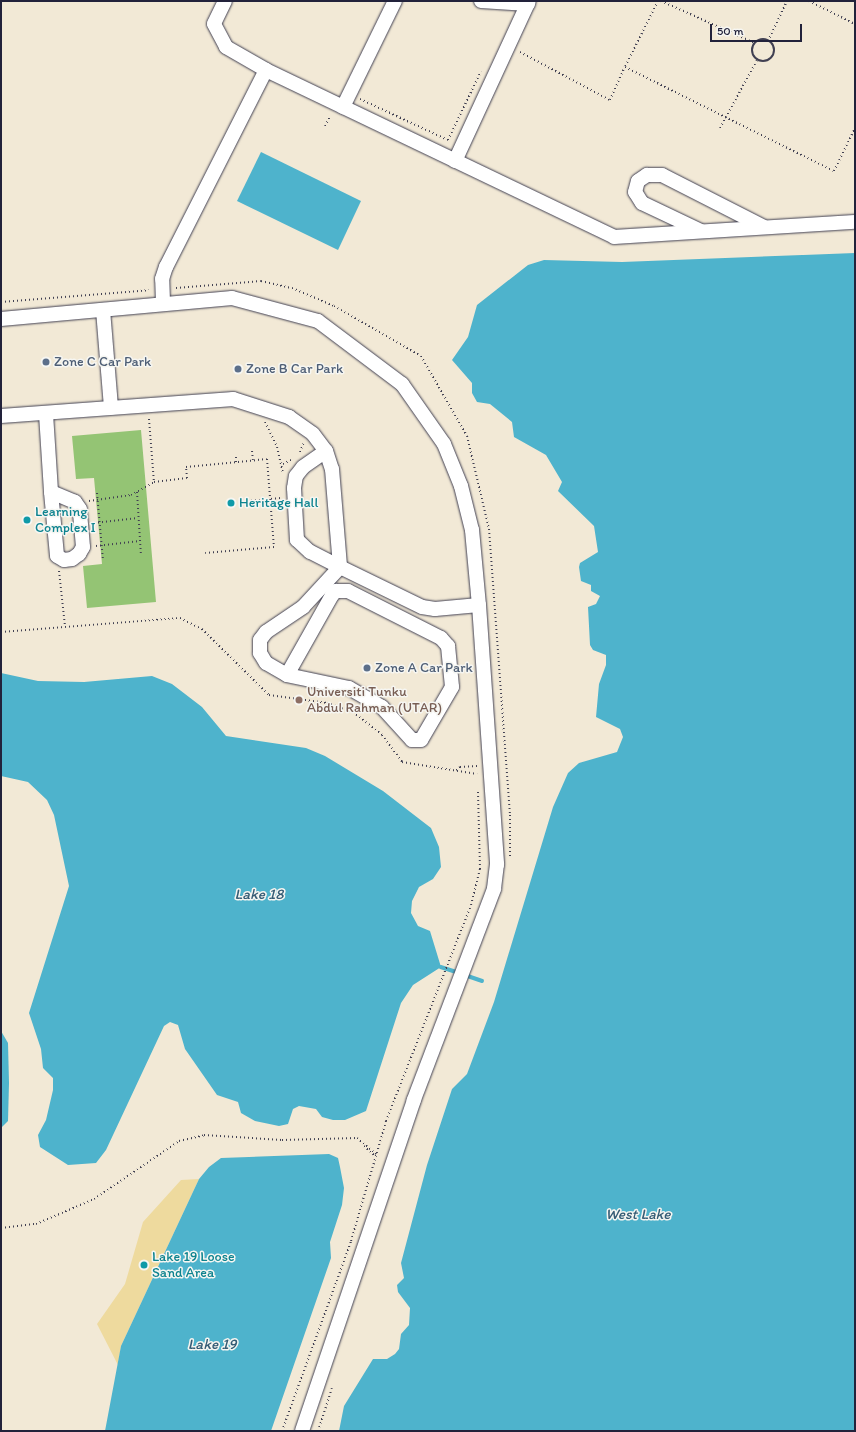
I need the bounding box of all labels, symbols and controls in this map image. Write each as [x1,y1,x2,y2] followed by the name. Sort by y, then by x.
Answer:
[712,16,804,42] scale bar
[717,24,743,38] text: 50 m
[54,354,152,370] place label: Zone C Car Park
[41,357,51,367] marker: Zone C Car Park
[246,361,344,377] place label: Zone B Car Park
[233,364,243,374] marker: Zone B Car Park
[239,495,319,511] place label: Heritage Hall
[226,498,236,508] marker: Heritage Hall
[35,504,96,536] place label: Learning Complex I
[22,515,32,525] marker: Learning Complex I
[375,660,472,676] place label: Zone A Car Park
[362,663,372,673] marker: Zone A Car Park
[307,684,442,716] place label: Universiti Tunku Abdul Rahman (UTAR)
[294,695,304,705] marker: Universiti Tunku Abdul Rahman (UTAR)
[235,886,283,904] water label: Lake 18
[605,1206,671,1224] water label: West Lake
[152,1249,235,1282] place label: Lake 19 Loose Sand Area
[139,1260,149,1270] marker: Lake 19 Loose Sand Area
[188,1336,236,1354] water label: Lake 19

